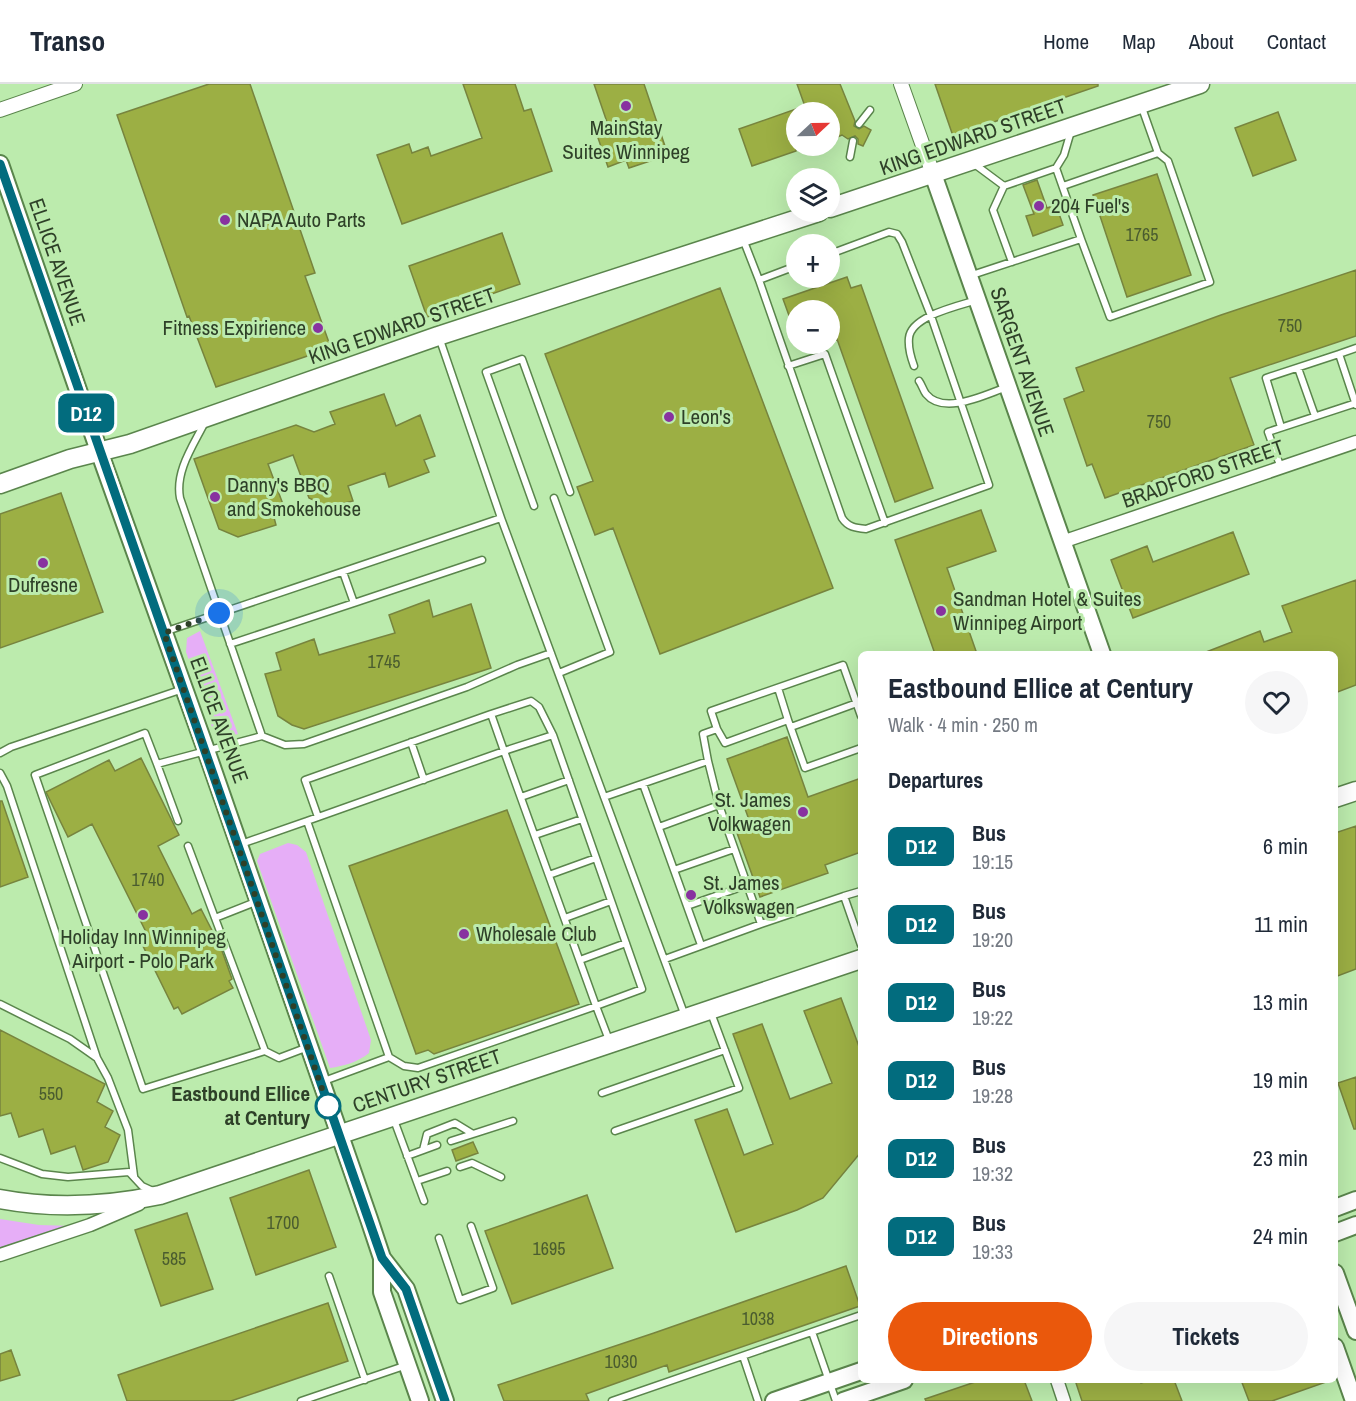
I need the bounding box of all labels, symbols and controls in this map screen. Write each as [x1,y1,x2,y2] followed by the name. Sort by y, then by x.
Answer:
[30,22,105,60] text: Transo
[1043,27,1089,56] text: Home
[1122,27,1156,56] text: Map
[1189,27,1234,56] text: About
[1267,27,1326,56] text: Contact
[876,91,1070,182] street label: KING EDWARD STREET
[619,99,633,113] marker: MainStay Suites Winnipeg
[786,102,840,156] north arrow
[786,102,840,354] map controls
[562,113,690,166] place label: MainStay Suites Winnipeg
[786,168,840,222] button: layers
[1051,191,1130,220] place label: 204 Fuel's
[22,194,93,329] street label: ELLICE AVENUE
[1032,199,1046,213] marker: 204 Fuel's
[237,205,366,234] place label: NAPA Auto Parts
[218,213,232,227] marker: NAPA Auto Parts
[1126,222,1158,247] house number: 1765
[786,234,840,288] button: +
[305,280,499,371] street label: KING EDWARD STREET
[983,283,1062,440] street label: SARGENT AVENUE
[786,300,840,354] button: −
[162,313,306,342] place label: Fitness Expirience
[1278,313,1302,338] house number: 750
[311,321,325,335] marker: Fitness Expirience
[52,394,121,432] line badge: D12
[70,399,102,428] text: D12
[681,402,731,431] place label: Leon's
[1147,409,1171,434] house number: 750
[662,410,676,424] marker: Leon's
[1118,432,1288,515] street label: BRADFORD STREET
[227,470,361,523] place label: Danny's BBQ and Smokehouse
[208,490,222,504] marker: Danny's BBQ and Smokehouse
[36,556,50,570] marker: Dufresne
[8,570,78,599] place label: Dufresne
[953,584,1142,637] place label: Sandman Hotel & Suites Winnipeg Airport
[204,598,234,628] your location
[934,604,948,618] marker: Sandman Hotel & Suites Winnipeg Airport
[368,649,400,674] house number: 1745
[183,652,256,787] street label: ELLICE AVENUE
[888,669,1193,707] text: Eastbound Ellice at Century
[1245,671,1308,734] button: heart
[888,711,1038,738] text: Walk · 4 min · 250 m
[888,765,983,795] text: Departures
[708,785,791,838] place label: St. James Volkwagen
[796,805,810,819] marker: St. James Volkwagen
[972,818,1006,848] text: Bus
[1263,831,1308,861] text: 6 min
[905,832,937,861] text: D12
[972,848,1013,875] text: 19:15
[132,867,164,892] house number: 1740
[703,868,795,921] place label: St. James Volkswagen
[684,888,698,902] marker: St. James Volkswagen
[972,896,1006,926] text: Bus
[136,908,150,922] marker: Holiday Inn Winnipeg Airport - Polo Park
[1254,909,1308,939] text: 11 min
[905,910,937,939] text: D12
[476,919,597,948] place label: Wholesale Club
[60,922,226,975] place label: Holiday Inn Winnipeg Airport - Polo Park
[972,926,1013,953] text: 19:20
[457,927,471,941] marker: Wholesale Club
[972,974,1006,1004] text: Bus
[1253,987,1308,1017] text: 13 min
[905,988,937,1017] text: D12
[972,1004,1013,1031] text: 19:22
[349,1041,505,1120] street label: CENTURY STREET
[972,1052,1006,1082] text: Bus
[1253,1065,1308,1095] text: 19 min
[905,1066,937,1095] text: D12
[171,1079,310,1132] place label: Eastbound Ellice at Century
[39,1081,63,1106] house number: 550
[972,1082,1013,1109] text: 19:28
[315,1093,341,1119] marker: Eastbound Ellice at Century
[972,1130,1006,1160] text: Bus
[1253,1143,1308,1173] text: 23 min
[905,1144,937,1173] text: D12
[972,1160,1013,1187] text: 19:32
[972,1208,1006,1238] text: Bus
[267,1210,299,1235] house number: 1700
[1253,1221,1308,1251] text: 24 min
[905,1222,937,1251] text: D12
[533,1236,565,1261] house number: 1695
[972,1238,1013,1265] text: 19:33
[162,1246,186,1271] house number: 585
[888,1302,1092,1371] button: Directions
[1104,1302,1308,1371] button: Tickets
[742,1306,774,1331] house number: 1038
[605,1349,637,1374] house number: 1030

